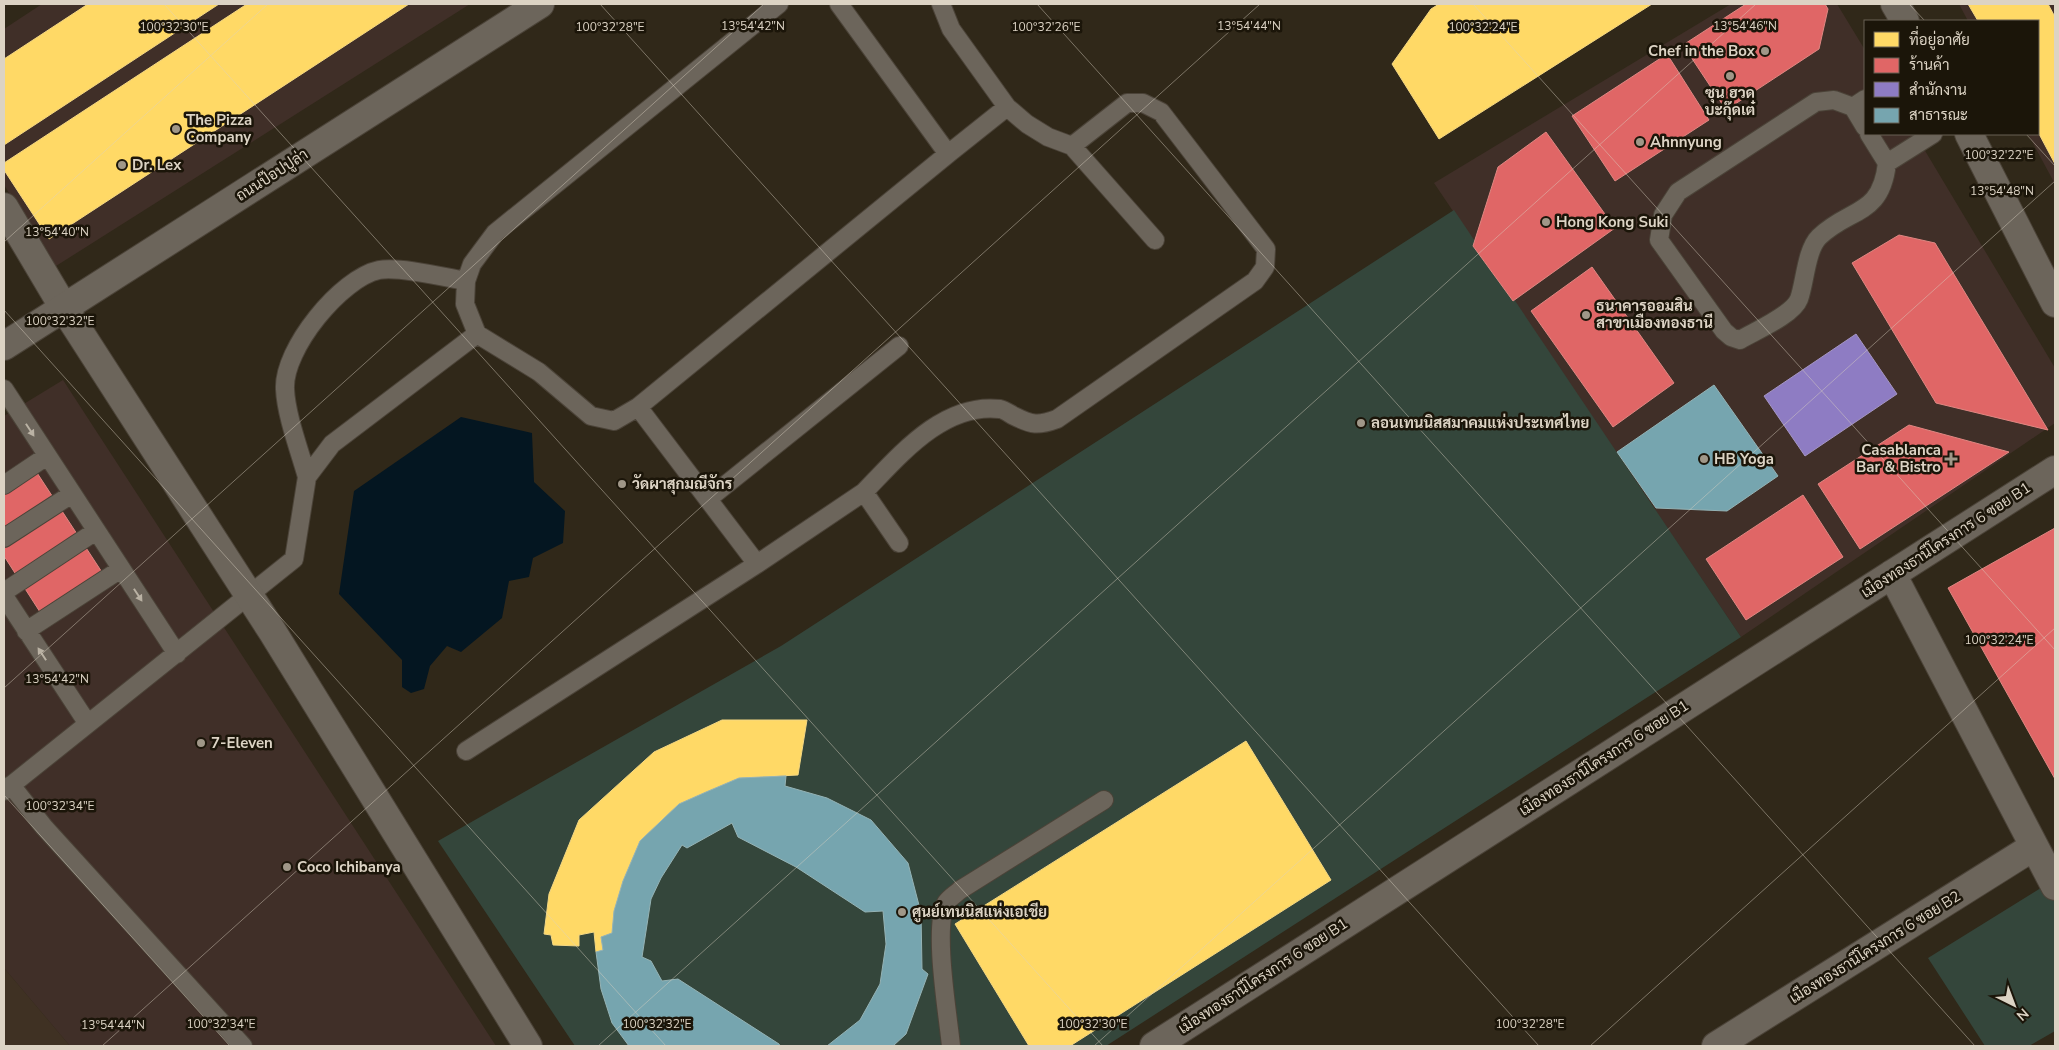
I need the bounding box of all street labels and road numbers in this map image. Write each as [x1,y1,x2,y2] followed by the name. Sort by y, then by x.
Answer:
[232,144,312,206] street label: ถนนป๊อปปูล่า
[1857,478,2035,602] street label: เมืองทองธานีโครงการ 6 ซอย B1
[1515,696,1693,820] street label: เมืองทองธานีโครงการ 6 ซอย B1
[1786,886,1964,1008] street label: เมืองทองธานีโครงการ 6 ซอย B2
[1174,914,1352,1038] street label: เมืองทองธานีโครงการ 6 ซอย B1

